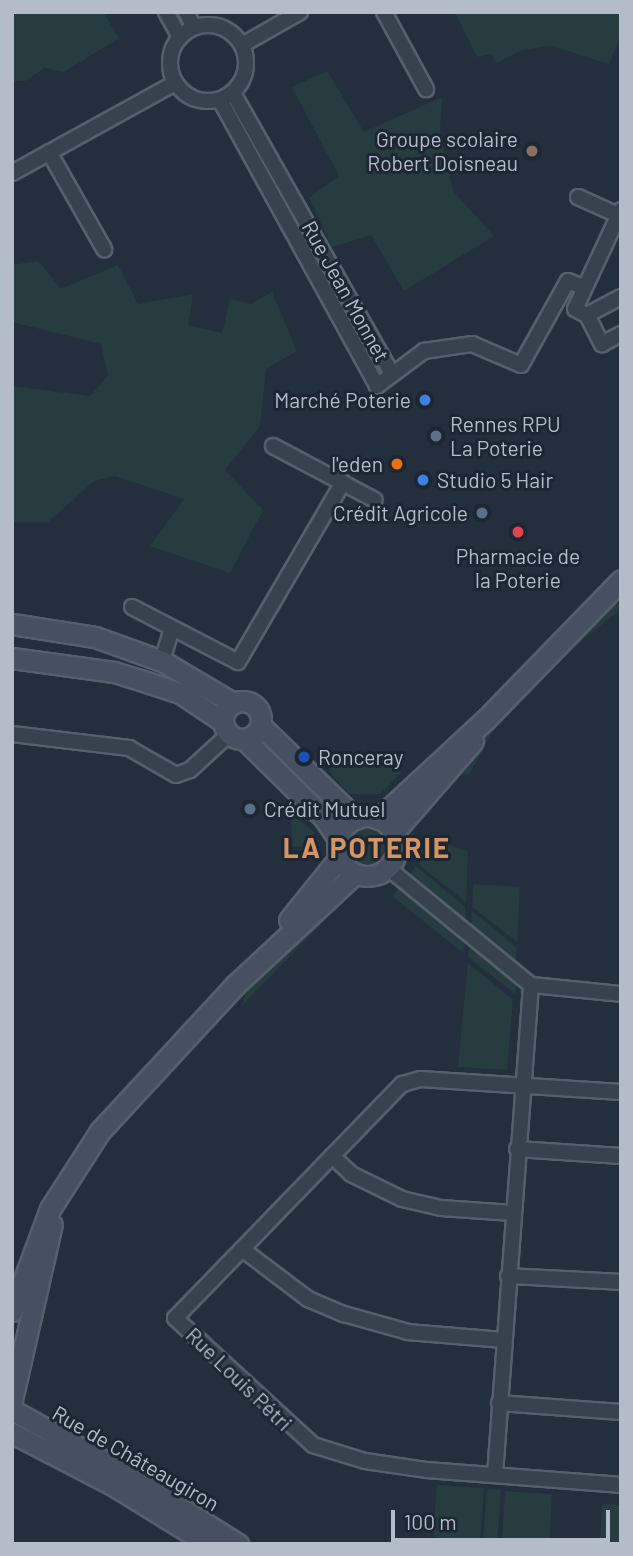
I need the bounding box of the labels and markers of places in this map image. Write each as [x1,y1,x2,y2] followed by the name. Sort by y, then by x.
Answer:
[367,126,518,176] place label: Groupe scolaire Robert Doisneau
[524,143,540,159] marker: Groupe scolaire Robert Doisneau
[274,387,411,413] place label: Marché Poterie
[417,392,433,408] marker: Marché Poterie
[450,411,561,461] place label: Rennes RPU La Poterie
[428,428,444,444] marker: Rennes RPU La Poterie
[331,451,383,477] place label: l'eden
[389,456,405,472] marker: l'eden
[437,467,553,493] place label: Studio 5 Hair
[415,472,431,488] marker: Studio 5 Hair
[333,500,468,526] place label: Crédit Agricole
[474,505,490,521] marker: Crédit Agricole
[510,524,526,540] marker: Pharmacie de la Poterie
[456,543,580,593] place label: Pharmacie de la Poterie
[318,744,403,770] place label: Ronceray
[296,749,312,765] marker: Ronceray
[264,796,385,822] place label: Crédit Mutuel
[242,801,258,817] marker: Crédit Mutuel

